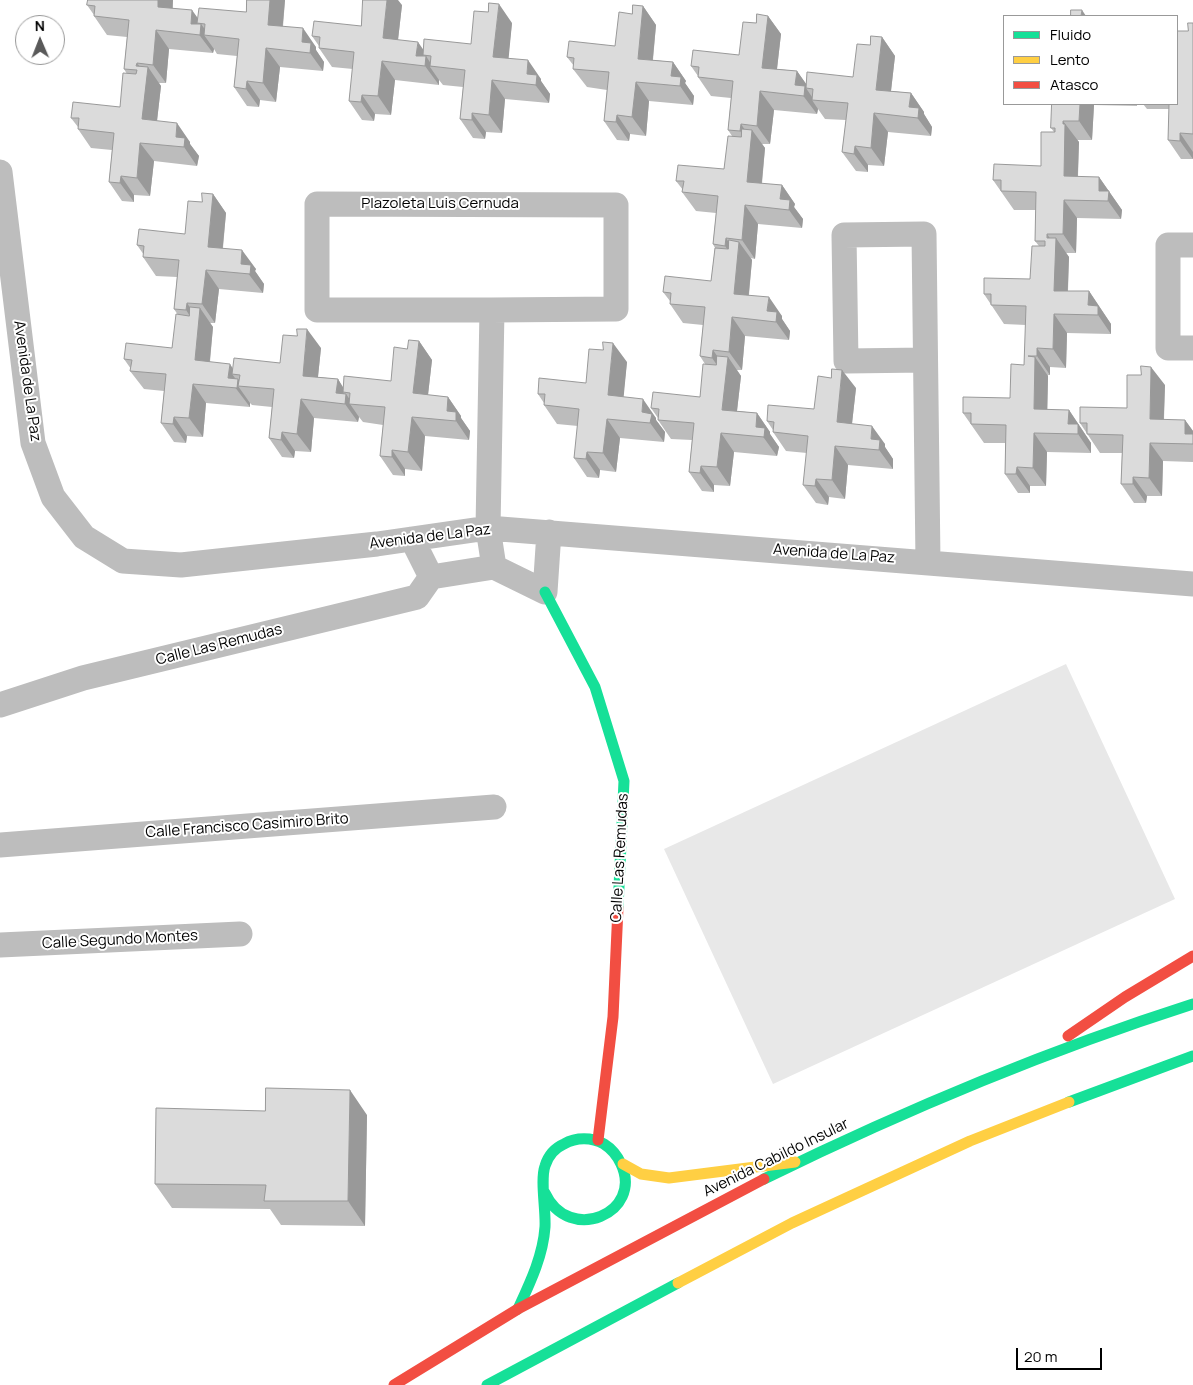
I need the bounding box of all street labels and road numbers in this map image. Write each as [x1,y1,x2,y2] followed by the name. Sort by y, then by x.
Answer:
[361,195,519,213] street label: Plazoleta Luis Cernuda
[10,319,44,443] street label: Avenida de La Paz
[368,521,492,553] street label: Avenida de La Paz
[773,541,895,567] street label: Avenida de La Paz
[154,621,284,669] street label: Calle Las Remudas
[608,793,632,923] street label: Calle Las Remudas
[145,810,349,842] street label: Calle Francisco Casimiro Brito
[42,927,198,953] street label: Calle Segundo Montes
[700,1115,852,1201] street label: Avenida Cabildo Insular

